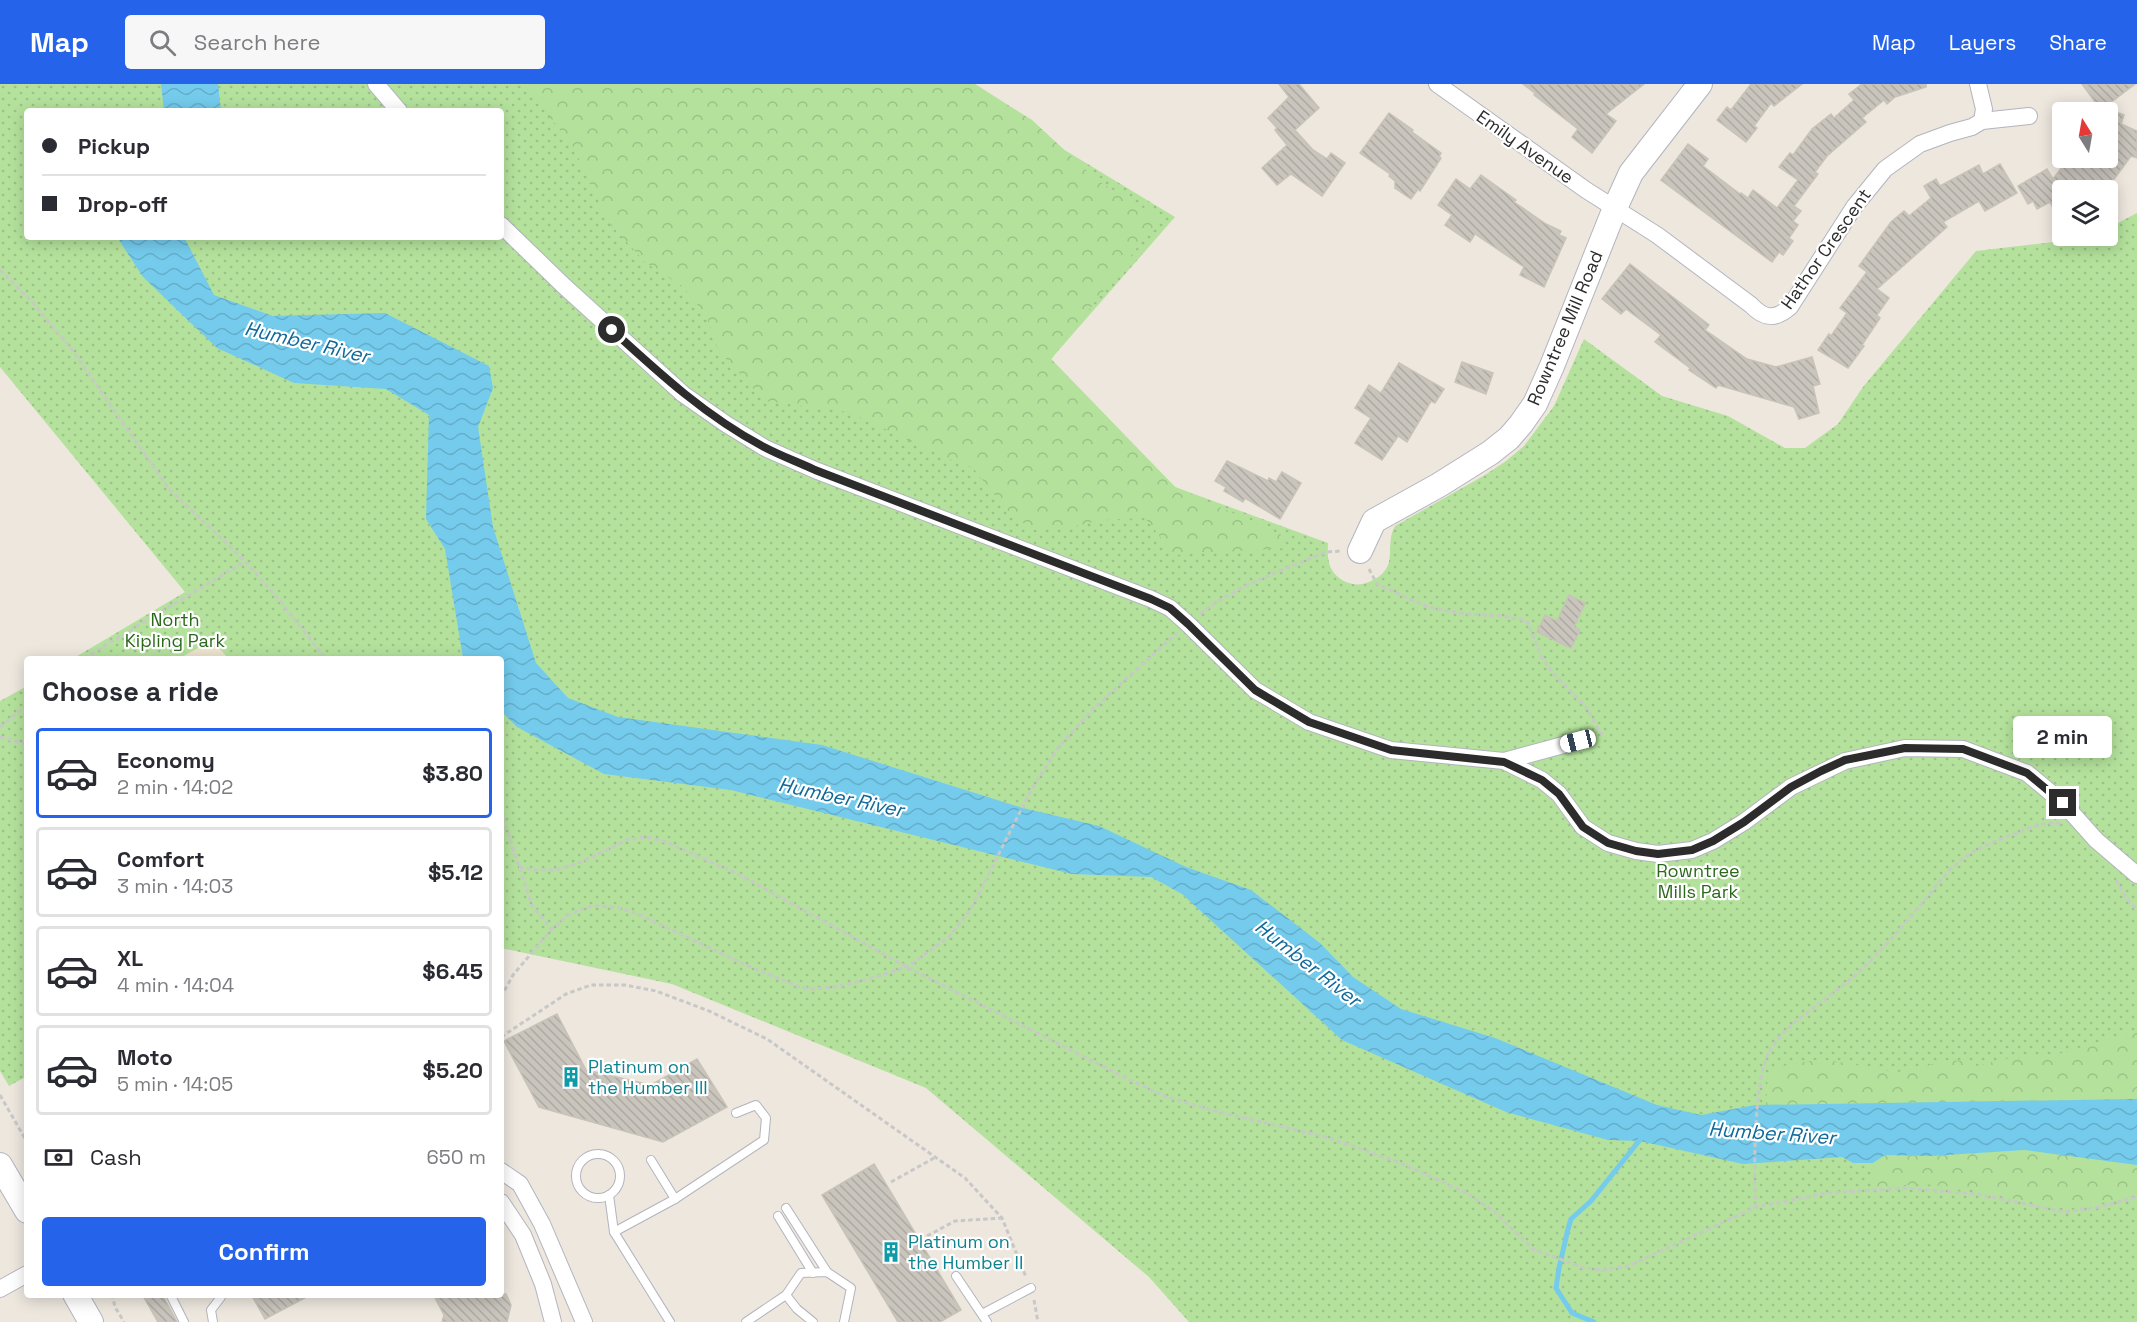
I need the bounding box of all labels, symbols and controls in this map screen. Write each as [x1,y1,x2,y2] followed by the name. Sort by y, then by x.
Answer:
[125,15,545,69] search box
[30,24,89,60] text: Map
[146,26,179,59] icon: search
[194,28,321,56] text: Search here
[1872,29,1916,56] text: Map
[1949,29,2016,56] text: Layers
[2049,29,2107,56] text: Share
[2052,102,2118,168] north arrow
[2052,102,2118,246] map controls
[1472,105,1578,189] street label: Emily Avenue
[78,132,150,160] text: Pickup
[2052,180,2118,246] button: layers
[1775,184,1876,314] street label: Hathor Crescent
[78,190,168,218] text: Drop-off
[1522,247,1608,409] street label: Rowntree Mill Road
[242,315,374,370] water label: Humber River
[598,316,625,343] route start
[125,608,226,652] park label: North Kipling Park
[42,674,219,709] text: Choose a ride
[2014,716,2112,758] callout: 2 min
[2037,724,2088,750] text: 2 min
[1558,728,1598,754] car
[45,746,99,800] icon: car
[117,746,215,774] text: Economy
[422,759,483,787] text: $3.80
[776,771,908,823] water label: Humber River
[117,774,233,800] text: 2 min · 14:02
[2049,789,2076,816] route end
[45,845,99,899] icon: car
[117,845,205,873] text: Comfort
[428,858,483,886] text: $5.12
[1656,859,1740,903] park label: Rowntree Mills Park
[117,873,233,899] text: 3 min · 14:03
[1250,914,1368,1014] water label: Humber River
[45,944,99,998] icon: car
[117,944,143,972] text: XL
[422,957,483,985] text: $6.45
[117,972,234,998] text: 4 min · 14:04
[45,1043,99,1097] icon: car
[117,1043,173,1071] text: Moto
[588,1055,708,1099] place label: Platinum on the Humber III
[423,1056,483,1084] text: $5.20
[559,1065,583,1089] building icon: Platinum on the Humber III
[117,1071,233,1097] text: 5 min · 14:05
[1708,1116,1839,1151] water label: Humber River
[42,1141,75,1174] icon: cash
[90,1143,142,1171] text: Cash
[427,1144,486,1170] text: 650 m
[42,1217,486,1286] button: Confirm
[908,1230,1023,1274] place label: Platinum on the Humber II
[879,1240,903,1264] building icon: Platinum on the Humber II

